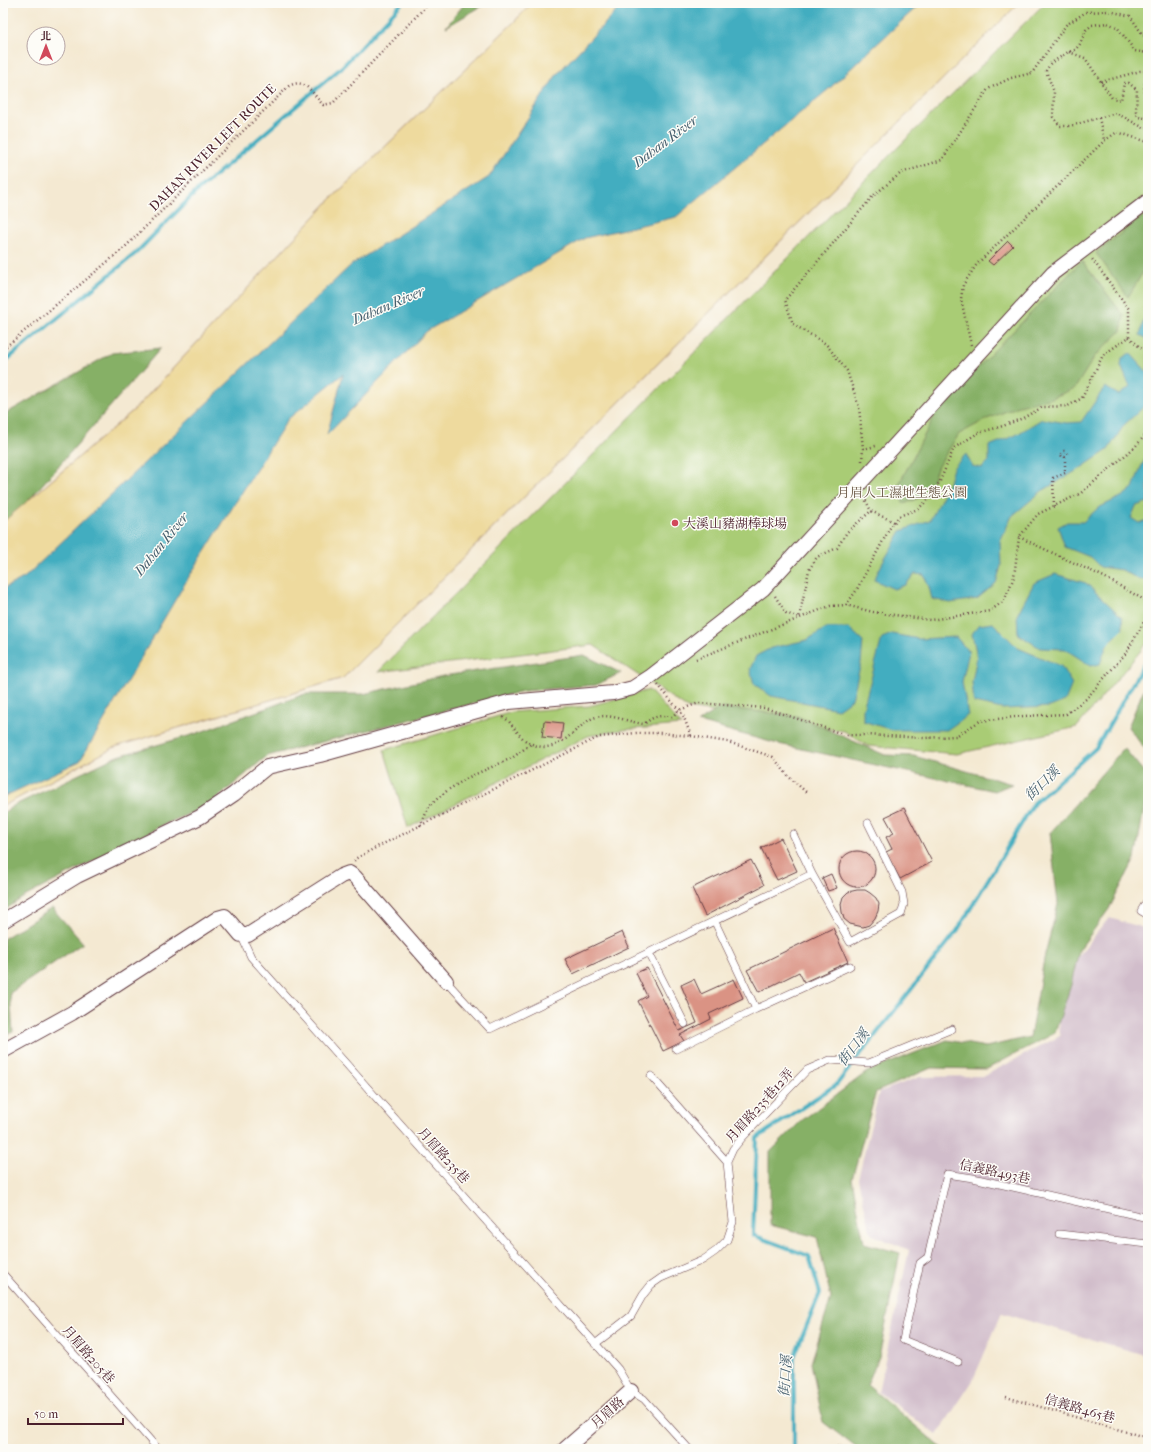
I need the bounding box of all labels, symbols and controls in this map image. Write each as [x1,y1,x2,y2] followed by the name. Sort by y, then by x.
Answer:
[26,26,66,66] north arrow
[41,30,52,43] text: 北
[146,81,279,214] street label: DAHAN RIVER LEFT ROUTE
[629,111,702,172] water label: Dahan River
[349,282,428,329] water label: Dahan River
[837,485,967,500] park label: 月眉人工濕地生態公園
[130,508,193,580] water label: Dahan River
[683,516,787,531] place label: 大溪山豬湖棒球場
[670,518,680,528] marker: 大溪山豬湖棒球場
[1021,761,1065,804] water label: 街口溪
[834,1024,874,1069] water label: 街口溪
[722,1065,796,1145] street label: 月眉路235巷12弄
[415,1124,473,1186] street label: 月眉路235巷
[958,1157,1032,1186] street label: 信義路493巷
[60,1322,118,1386] street label: 月眉路205巷
[776,1352,796,1398] water label: 街口溪
[1043,1391,1117,1426] street label: 信義路465巷
[588,1394,627,1431] street label: 月眉路
[28,1400,123,1426] scale bar
[34,1407,58,1421] text: 50 m

